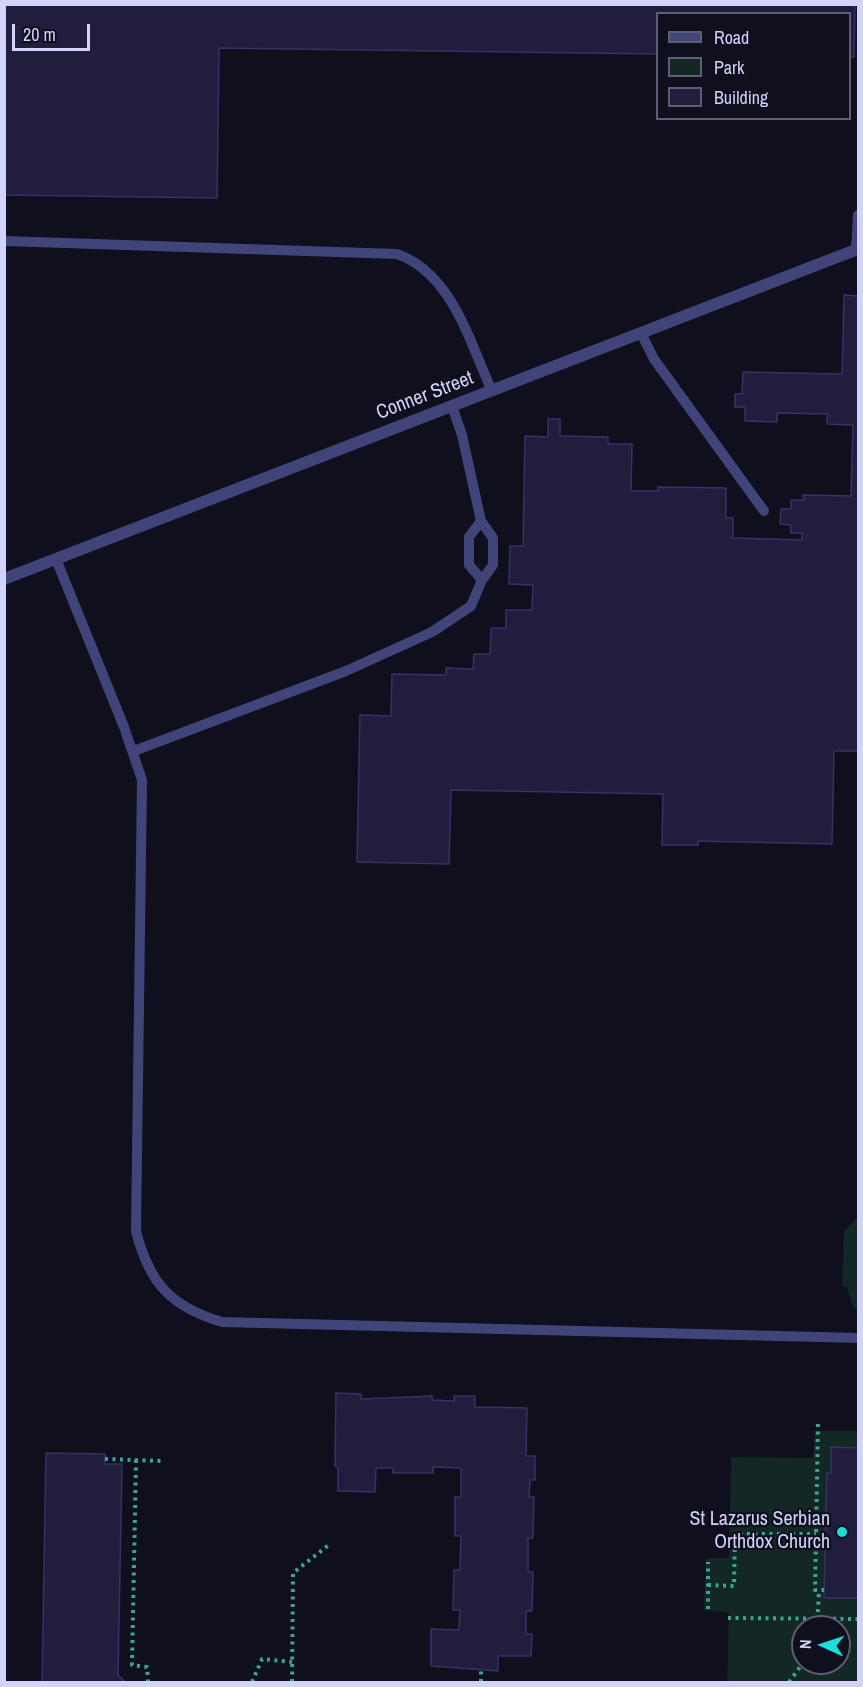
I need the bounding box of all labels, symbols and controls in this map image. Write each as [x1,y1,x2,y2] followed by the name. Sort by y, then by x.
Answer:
[15,12,93,50] scale bar
[656,12,851,120] legend
[23,22,56,47] text: 20 m
[714,25,749,50] text: Road
[714,55,744,80] text: Park
[714,85,768,110] text: Building
[373,367,477,425] street label: Conner Street
[690,1508,830,1555] place label: St Lazarus Serbian Orthdox Church
[835,1525,849,1539] marker: St Lazarus Serbian Orthdox Church
[791,1615,851,1675] north arrow
[794,1639,816,1649] text: N

